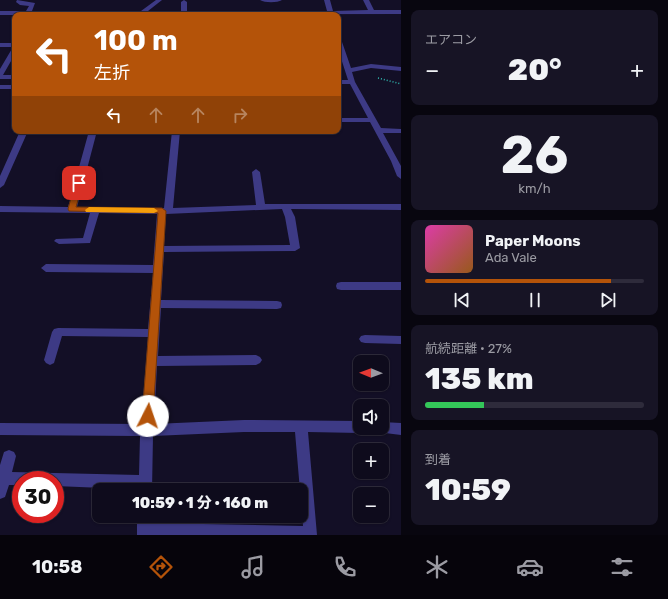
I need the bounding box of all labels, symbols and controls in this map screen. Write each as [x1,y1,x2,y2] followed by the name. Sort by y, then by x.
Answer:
[94,24,178,57] text: 100 m
[28,28,80,80] icon: left
[425,32,477,47] text: エアコン
[508,52,562,88] text: 20°
[425,57,439,84] text: −
[630,57,644,84] text: +
[94,62,130,84] text: 左折
[103,104,125,126] icon: left
[145,104,167,126] icon: ahead
[187,104,209,126] icon: ahead
[229,104,251,126] icon: right
[501,124,568,186] text: 26
[62,166,96,200] pin
[68,172,90,194] icon: arrive
[518,181,551,196] text: km/h
[485,232,581,250] text: Paper Moons
[485,250,537,265] text: Ada Vale
[451,289,473,311] icon: previous
[524,289,546,311] icon: pause
[597,289,619,311] icon: next
[425,341,512,356] text: 航続距離 · 27%
[353,355,389,391] north arrow
[353,355,389,523] map controls
[425,361,534,397] text: 135 km
[127,395,169,437] position arrow
[353,399,389,435] button: sound
[353,443,389,479] button: +
[425,452,451,467] text: 到着
[12,471,64,523] speed limit sign: 30
[425,472,511,508] text: 10:59
[353,487,389,523] button: −
[132,494,268,512] text: 10:59 · 1 分 · 160 m
[147,553,175,581] icon: directions
[239,553,267,581] icon: music
[331,553,359,581] icon: phone
[423,553,451,581] icon: climate
[516,553,544,581] icon: car
[608,553,636,581] icon: filters
[32,556,82,578] text: 10:58

